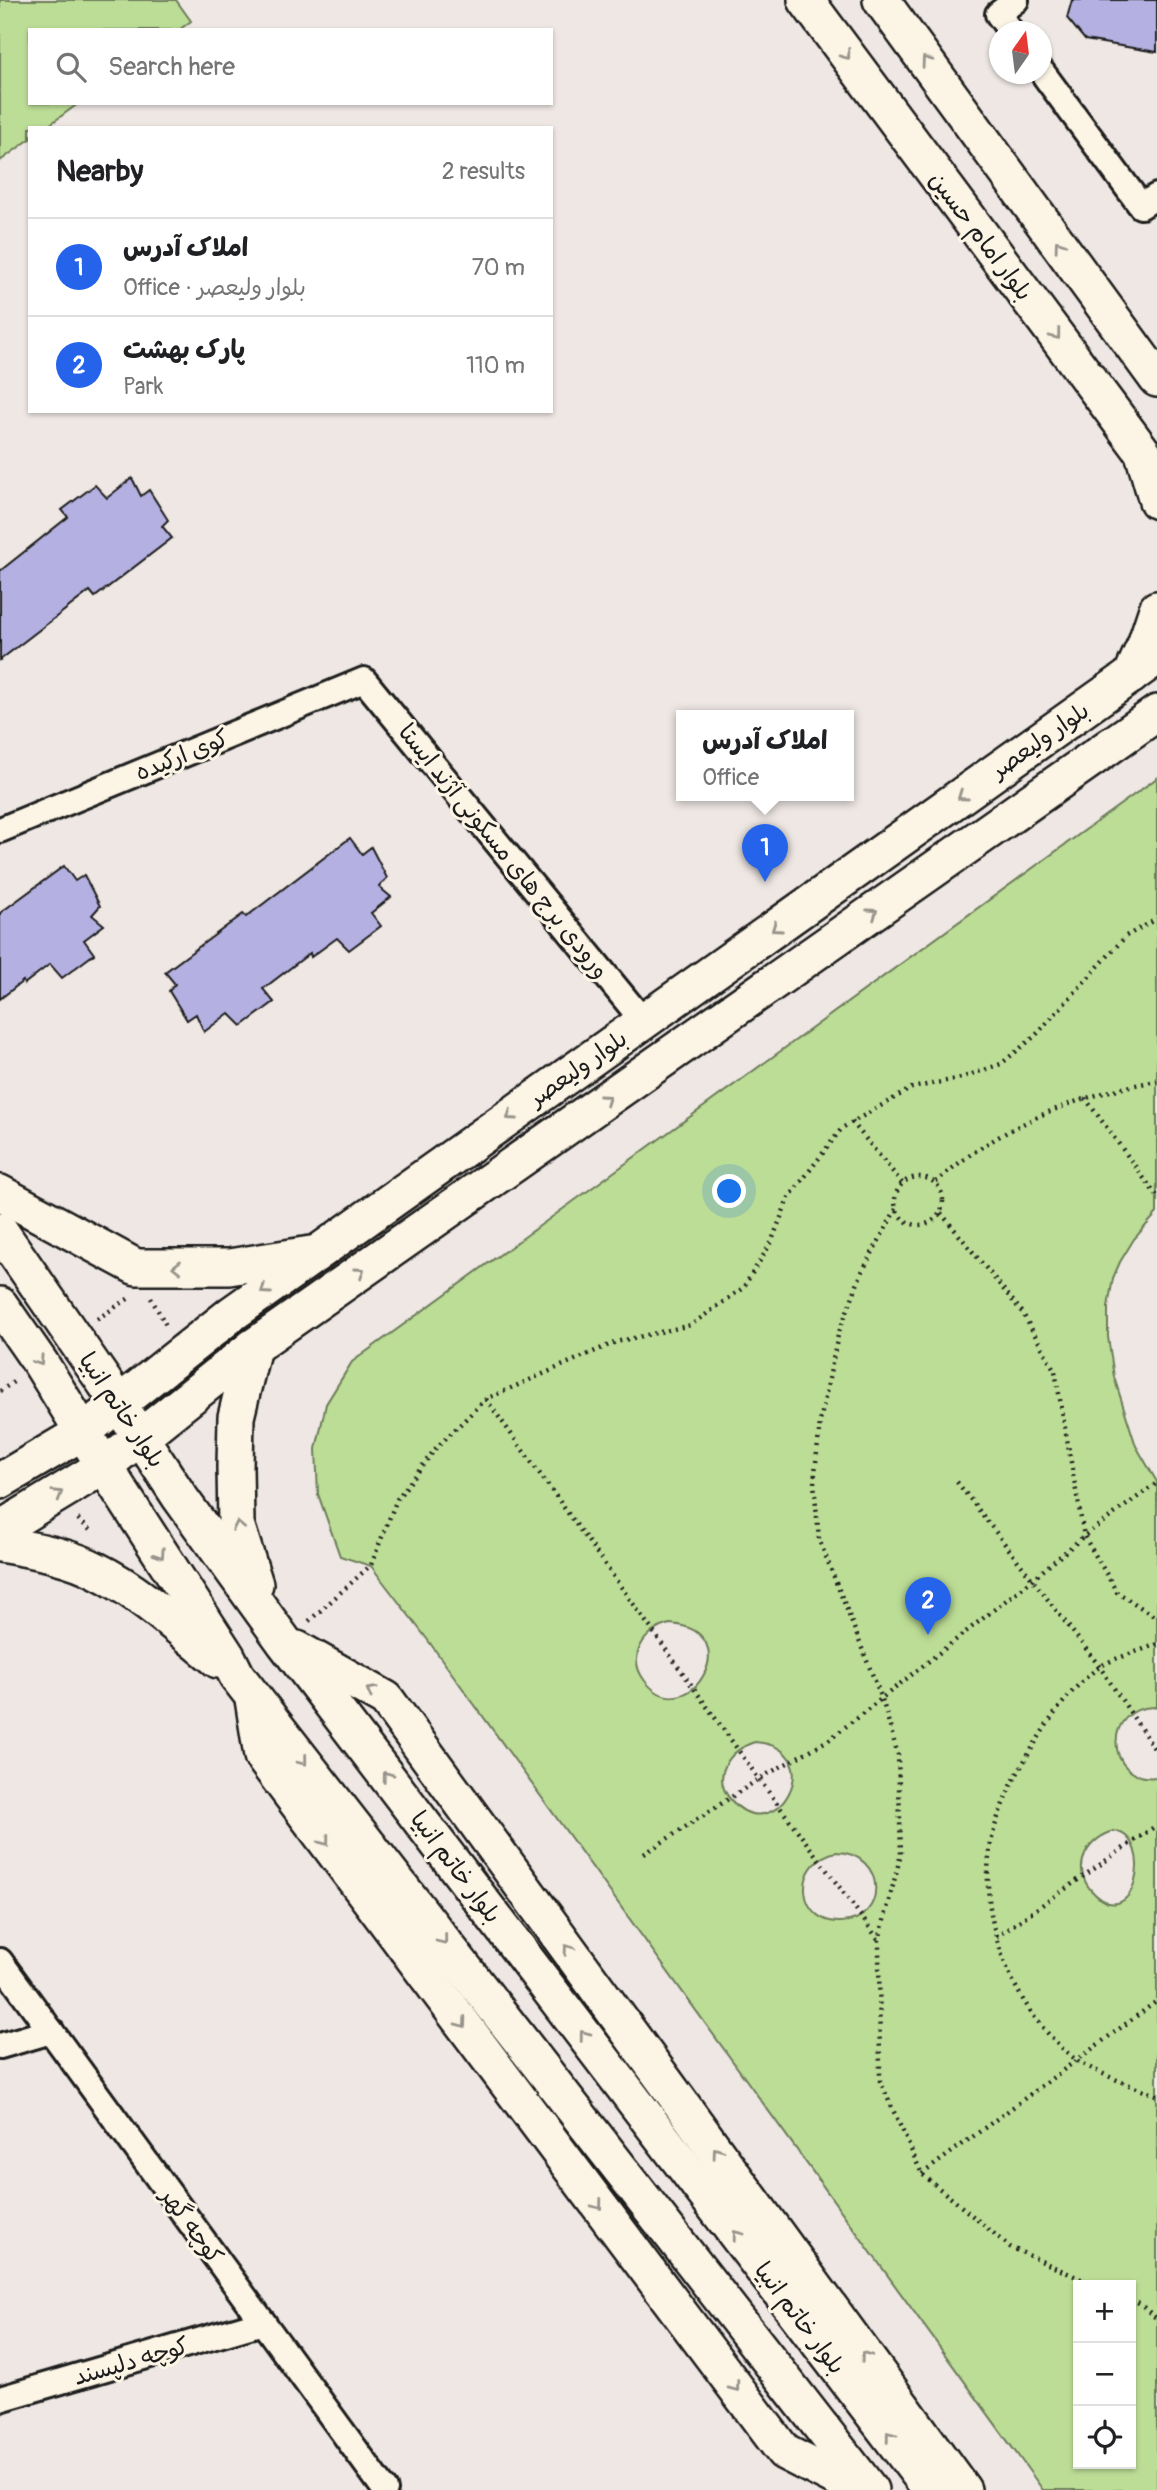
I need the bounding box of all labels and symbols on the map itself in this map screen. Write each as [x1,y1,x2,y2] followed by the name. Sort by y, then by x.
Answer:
[989,21,1052,84] north arrow
[838,47,851,60] one-way arrow
[921,56,934,69] one-way arrow
[920,166,1039,308] street label: بلوار امام حسین
[1055,240,1067,253] one-way arrow
[1047,327,1060,340] one-way arrow
[984,696,1095,786] street label: بلوار ولیعصر
[391,718,615,985] street label: ورودی برج های مسکونی آژند ایستا
[131,724,233,787] street label: کوی ارکیده
[957,788,970,800] one-way arrow
[742,824,788,882] pin: 1
[865,909,878,921] one-way arrow
[771,920,784,932] one-way arrow
[522,1024,633,1114] street label: بلوار ولیعصر
[598,1095,611,1107] one-way arrow
[506,1108,519,1120] one-way arrow
[712,1174,746,1208] your location
[172,1259,182,1275] one-way arrow
[352,1267,365,1280] one-way arrow
[260,1282,273,1294] one-way arrow
[70,1347,171,1475] street label: بلوار خاتم انبیا
[31,1354,44,1367] one-way arrow
[51,1489,64,1502] one-way arrow
[231,1520,246,1532] one-way arrow
[152,1546,165,1559] one-way arrow
[905,1577,951,1635] pin: 2
[366,1686,379,1699] one-way arrow
[295,1753,308,1766] one-way arrow
[382,1771,395,1784] one-way arrow
[402,1805,507,1931] street label: بلوار خاتم انبیا
[317,1833,330,1845] one-way arrow
[434,1933,447,1945] one-way arrow
[564,1944,576,1957] one-way arrow
[453,2015,466,2027] one-way arrow
[580,2030,593,2043] one-way arrow
[713,2147,725,2160] one-way arrow
[153,2181,229,2270] street label: کوچه گهر
[590,2197,603,2209] one-way arrow
[732,2231,745,2243] one-way arrow
[746,2256,851,2382] street label: بلوار خاتم انبیا
[70,2331,192,2392] street label: کوچه دلپسند
[861,2351,874,2364] one-way arrow
[726,2379,739,2392] one-way arrow
[885,2431,898,2443] one-way arrow

